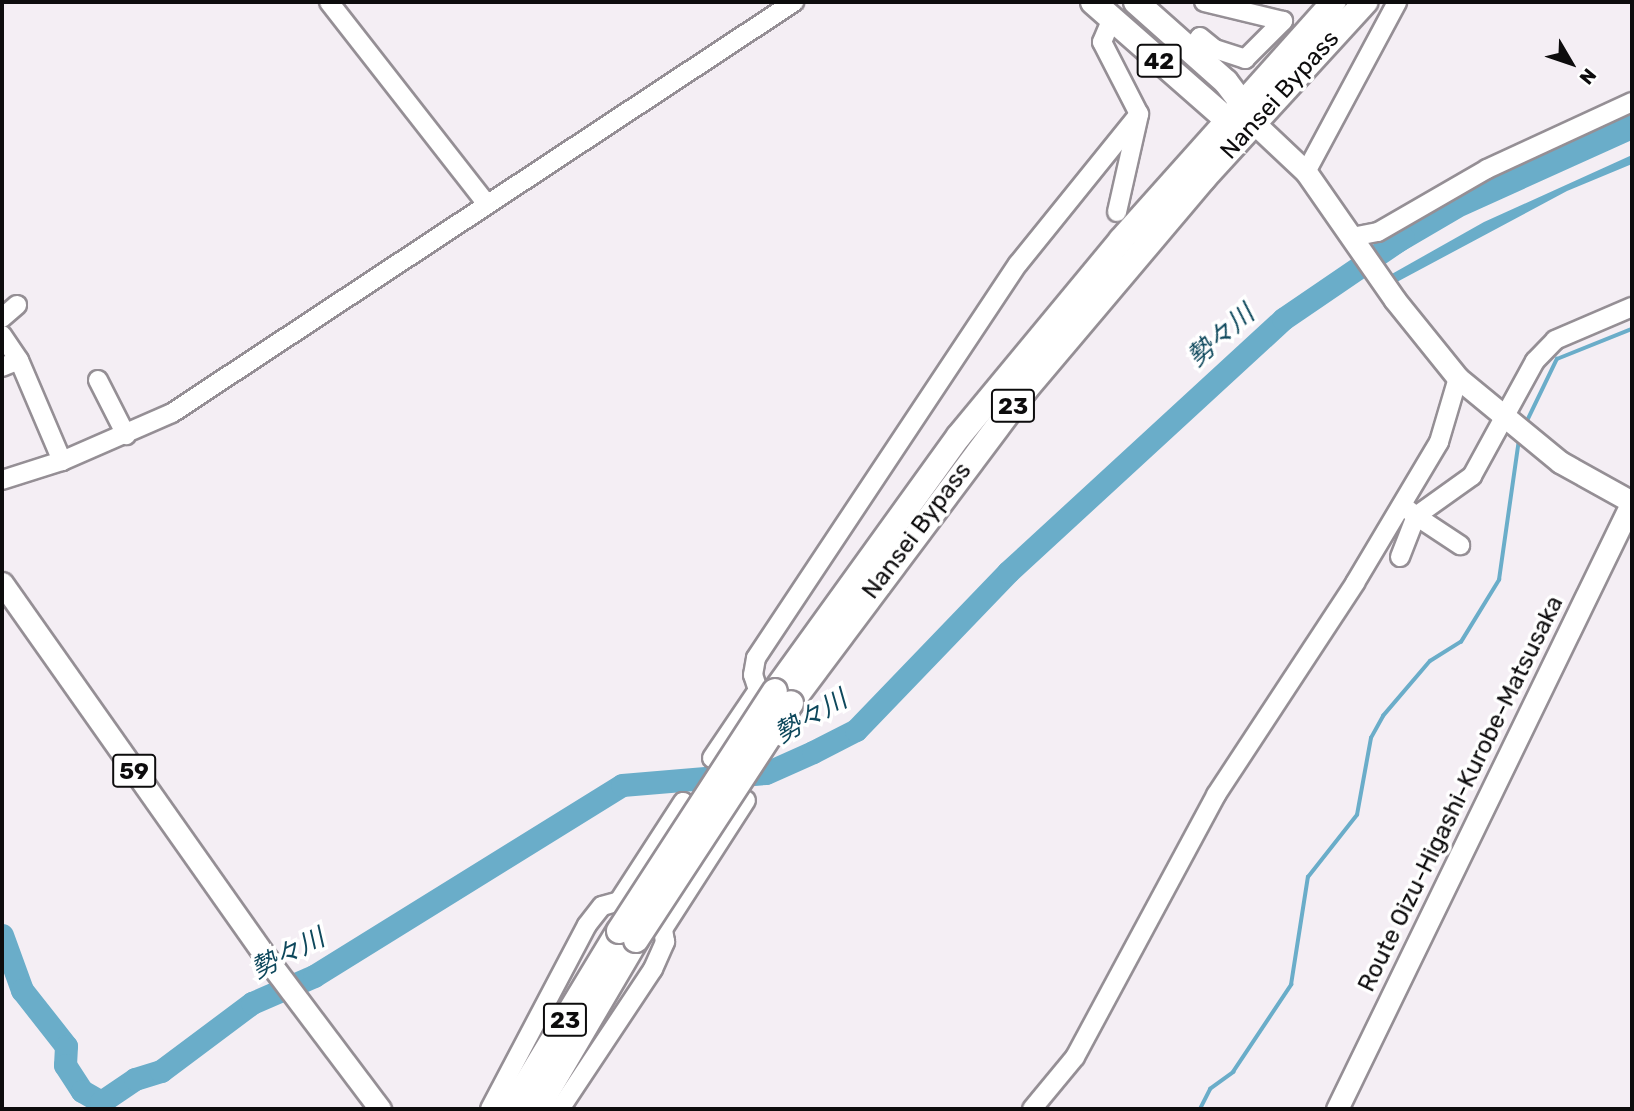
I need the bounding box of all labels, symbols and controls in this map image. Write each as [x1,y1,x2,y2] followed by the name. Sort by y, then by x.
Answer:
[1215,25,1345,165] street label: Nansei Bypass
[1536,28,1606,98] north arrow
[1136,41,1182,80] road number: 42
[1574,64,1601,89] text: N
[1181,299,1261,373] water label: 勢々川
[990,386,1036,426] road number: 23
[856,457,978,605] street label: Nansei Bypass
[1352,591,1570,997] street label: Route Oizu-Higashi-Kurobe-Matsusaka
[769,684,853,750] water label: 勢々川
[111,751,157,790] road number: 59
[246,922,330,986] water label: 勢々川
[542,1001,588,1040] road number: 23

